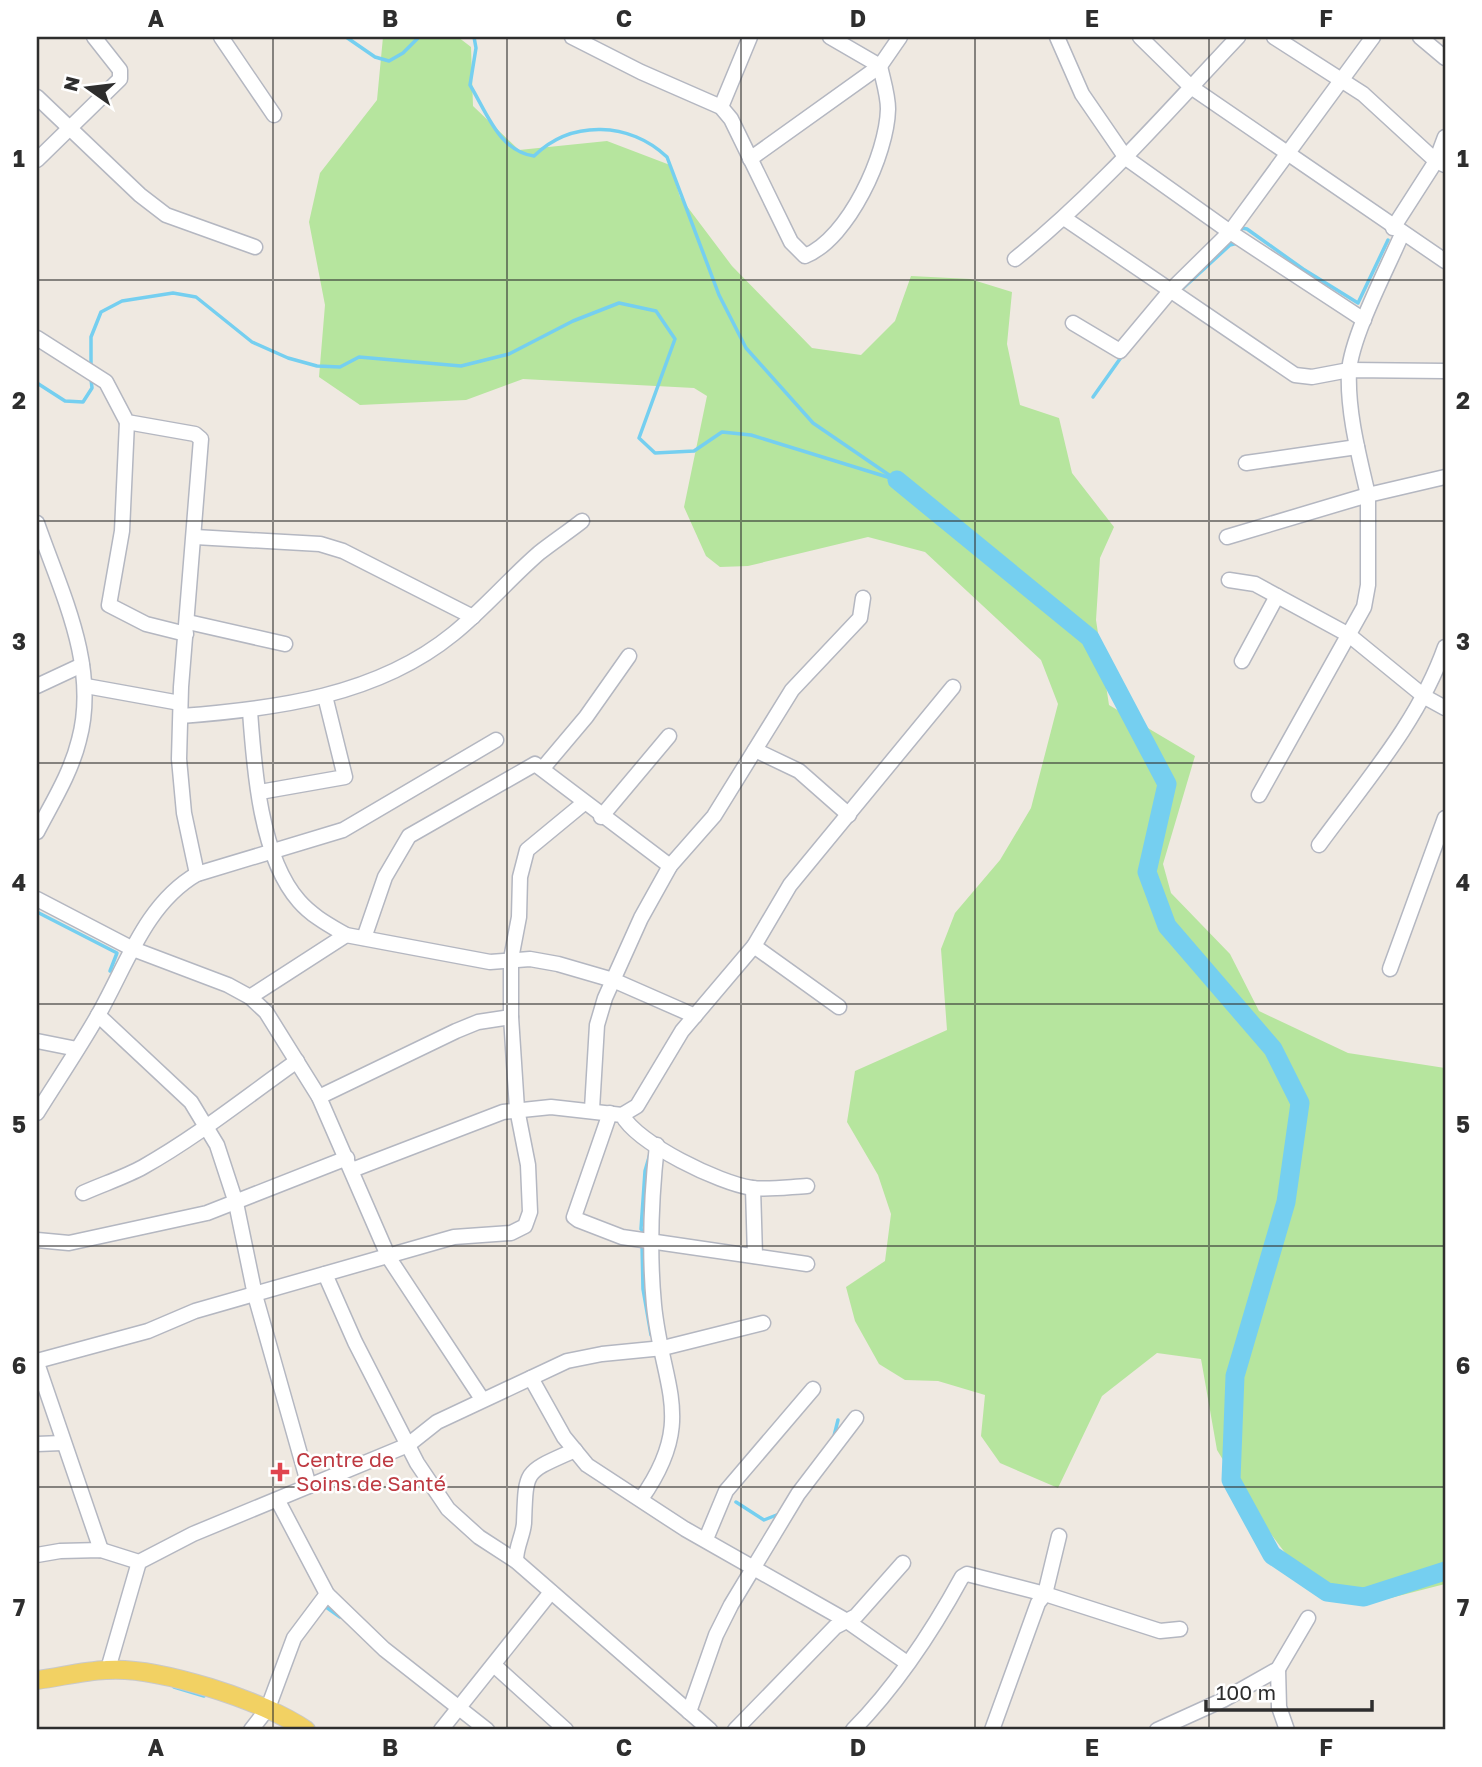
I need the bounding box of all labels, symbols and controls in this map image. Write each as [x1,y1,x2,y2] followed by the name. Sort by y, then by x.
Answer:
[148,4,165,32] text: A
[382,4,398,32] text: B
[616,4,632,32] text: C
[850,4,866,32] text: D
[1085,4,1099,32] text: E
[1319,4,1333,32] text: F
[52,52,122,122] north arrow
[58,74,84,94] text: N
[13,144,25,172] text: 1
[1457,144,1469,172] text: 1
[12,386,26,414] text: 2
[1456,386,1470,414] text: 2
[12,627,26,655] text: 3
[1456,627,1470,655] text: 3
[12,868,26,896] text: 4
[1456,868,1470,896] text: 4
[12,1110,26,1138] text: 5
[1456,1110,1470,1138] text: 5
[12,1351,26,1379] text: 6
[1456,1351,1470,1379] text: 6
[296,1446,446,1496] place label: Centre de Soins de Santé
[270,1462,290,1482] marker: Centre de Soins de Santé
[13,1593,25,1621] text: 7
[1457,1593,1469,1621] text: 7
[1206,1669,1372,1713] scale bar
[1216,1679,1276,1705] text: 100 m
[148,1733,165,1761] text: A
[382,1733,398,1761] text: B
[616,1733,632,1761] text: C
[850,1733,866,1761] text: D
[1085,1733,1099,1761] text: E
[1319,1733,1333,1761] text: F

